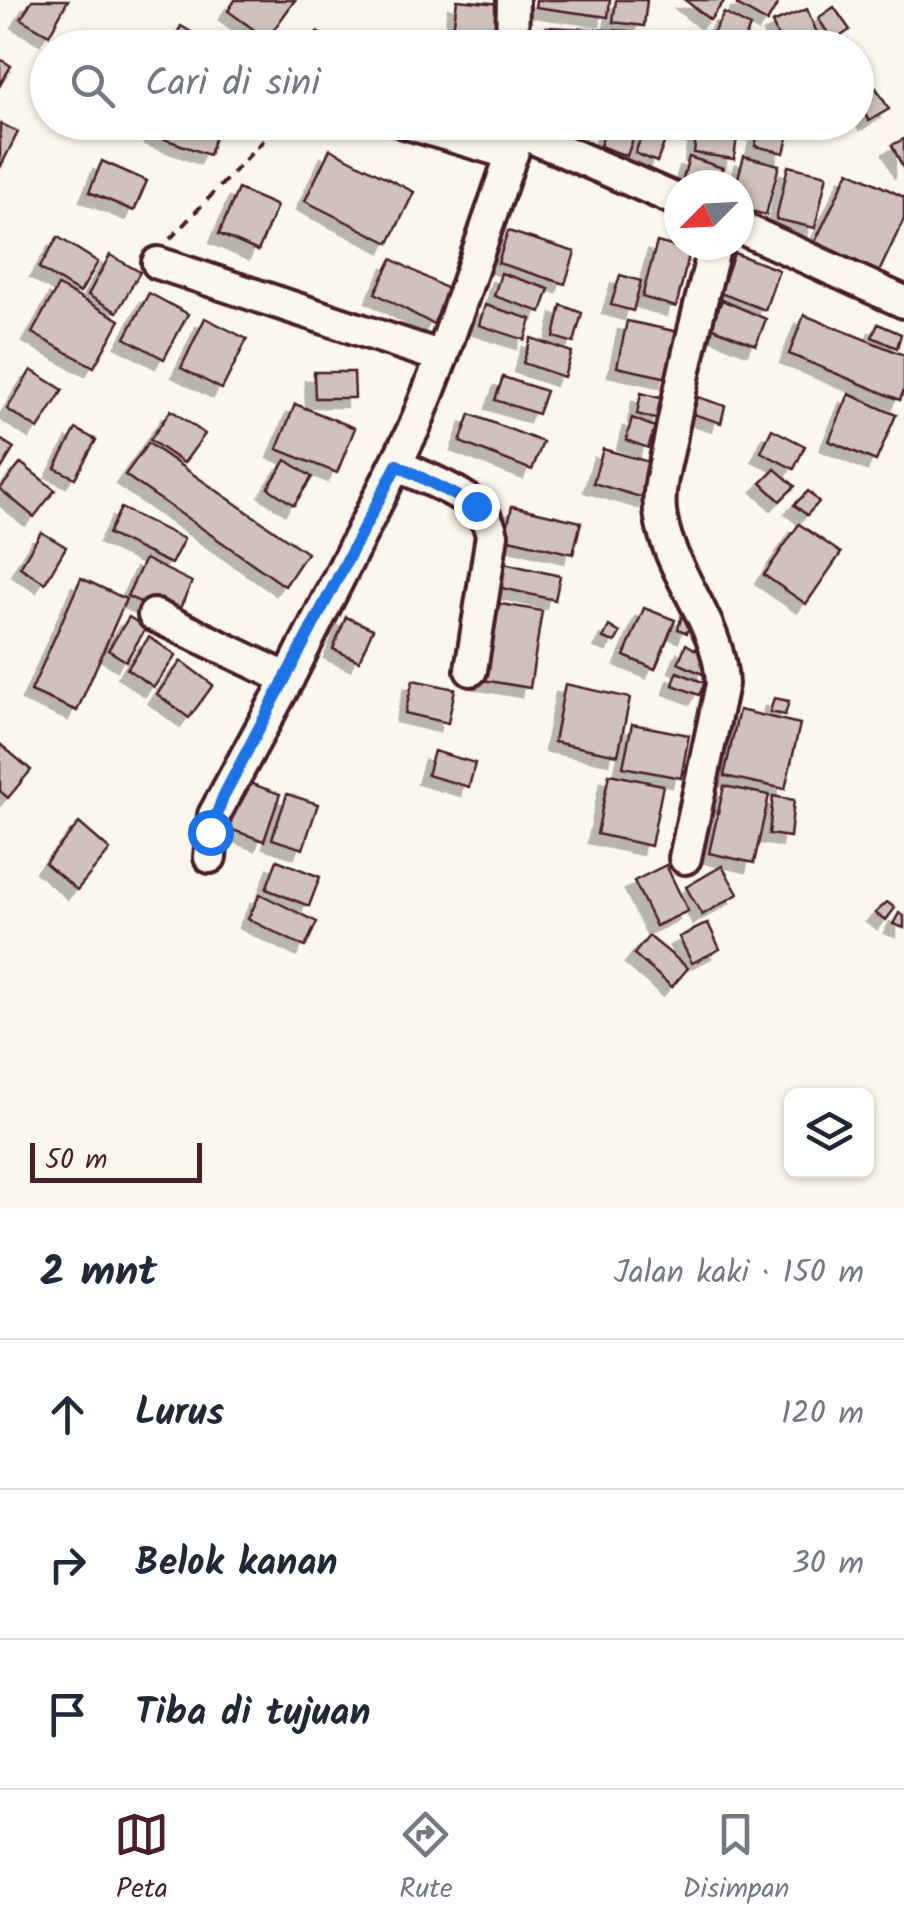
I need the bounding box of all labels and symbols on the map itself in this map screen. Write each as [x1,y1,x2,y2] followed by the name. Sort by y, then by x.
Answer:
[664,170,754,260] north arrow
[454,484,500,530] route end
[188,810,234,856] route start
[30,1138,202,1182] scale bar

